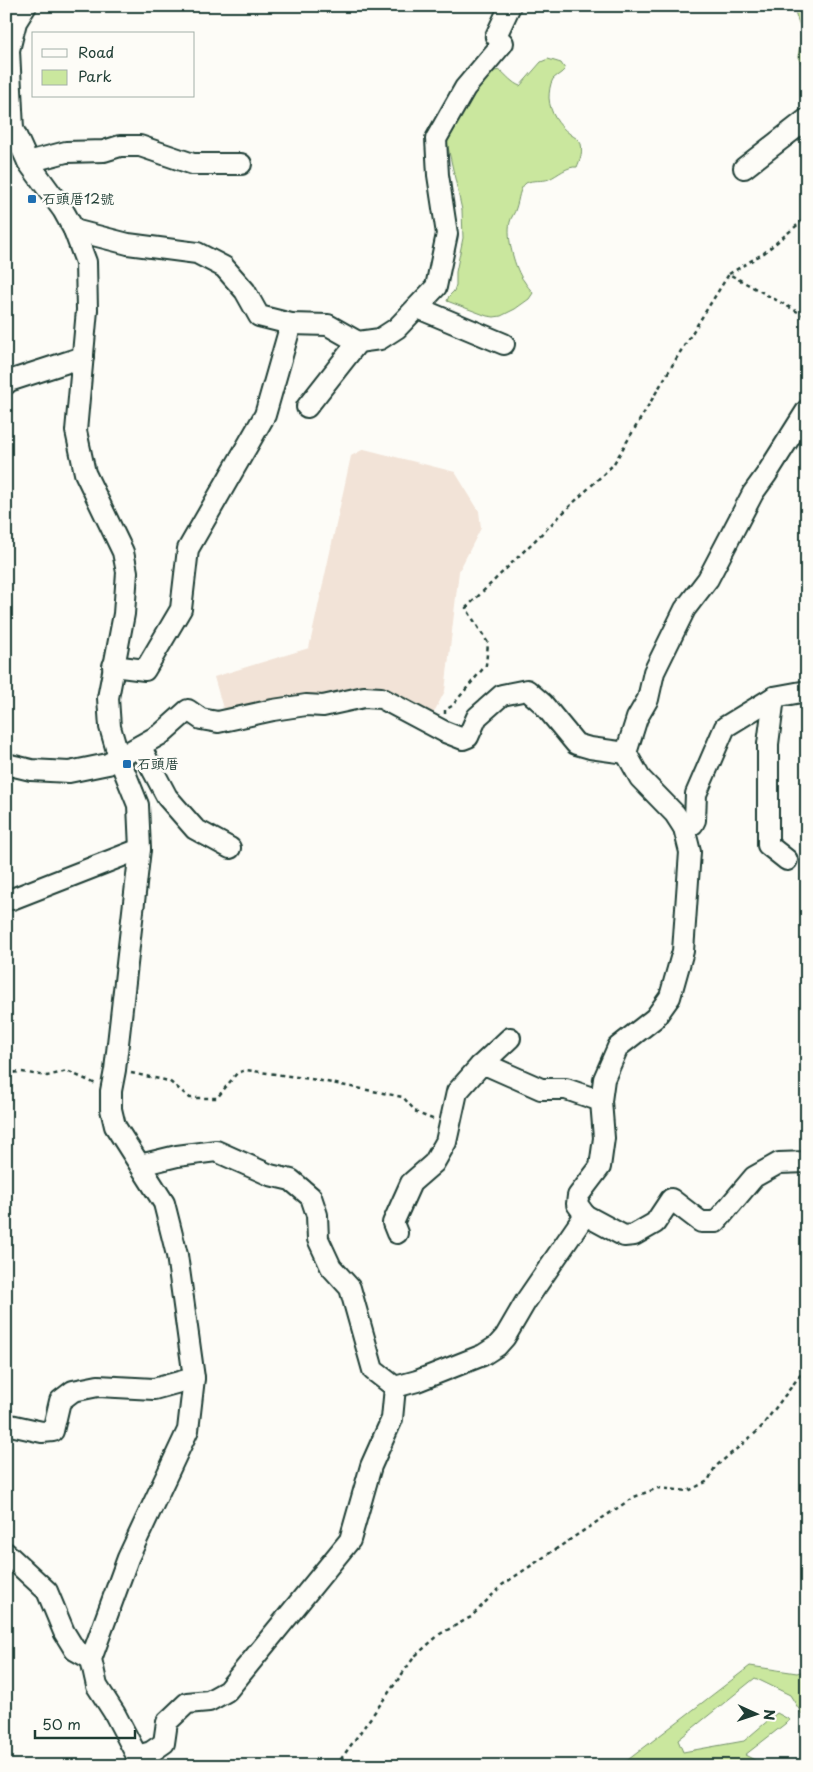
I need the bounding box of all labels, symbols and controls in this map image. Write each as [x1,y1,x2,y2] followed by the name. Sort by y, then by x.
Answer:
[32,32,195,98] legend
[78,40,114,63] text: Road
[78,64,112,87] text: Park
[42,188,114,209] place label: 石頭厝12號
[26,193,38,205] marker: 石頭厝12號
[137,753,179,774] place label: 石頭厝
[121,758,133,770] marker: 石頭厝
[730,1690,780,1740] north arrow
[35,1707,135,1739] scale bar
[759,1709,780,1721] text: N
[42,1712,81,1735] text: 50 m

